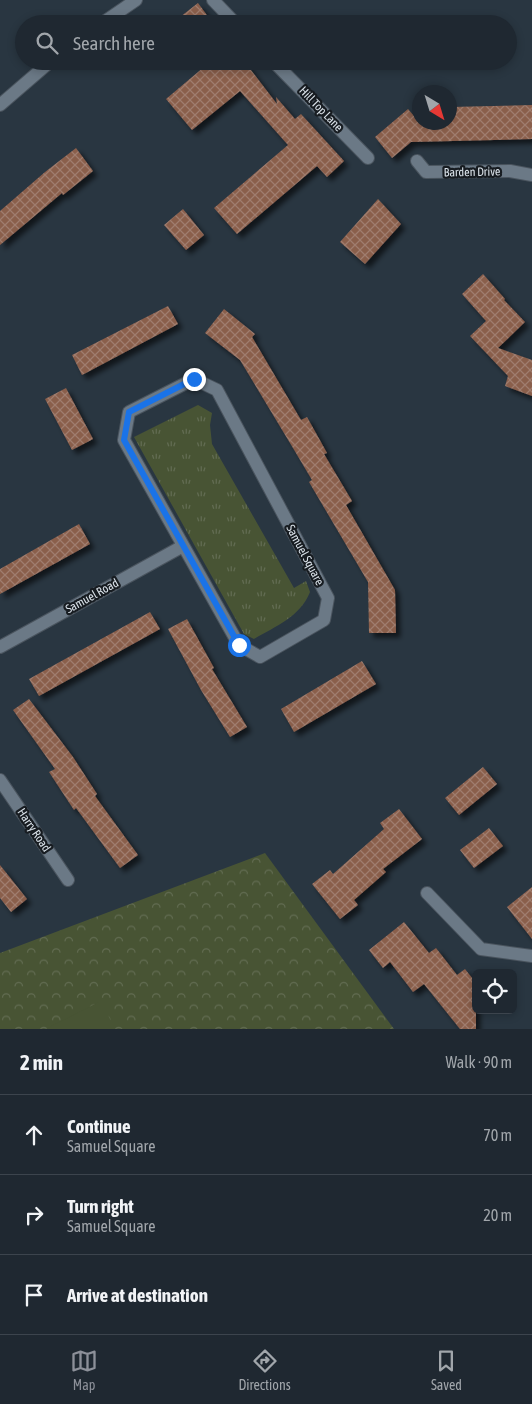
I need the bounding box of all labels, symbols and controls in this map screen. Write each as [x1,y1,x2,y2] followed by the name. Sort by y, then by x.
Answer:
[15,15,517,70] search box
[33,29,61,57] icon: search
[73,32,155,54] text: Search here
[296,84,346,134] street label: Hill Top Lane
[412,85,457,130] north arrow
[444,165,500,179] street label: Barden Drive
[183,368,206,391] route end
[283,522,327,588] street label: Samuel Square
[63,576,121,616] street label: Samuel Road
[228,634,251,657] route start
[14,806,54,854] street label: Harry Road
[472,969,517,1014] map controls
[472,969,517,1014] button: locate
[20,1050,63,1074] text: 2 min
[446,1053,512,1071] text: Walk · 90 m
[67,1115,131,1137] text: Continue
[20,1121,48,1149] icon: ahead
[483,1126,512,1144] text: 70 m
[67,1137,156,1155] text: Samuel Square
[67,1195,134,1217] text: Turn right
[20,1201,48,1229] icon: right
[483,1206,512,1224] text: 20 m
[67,1217,156,1235] text: Samuel Square
[20,1281,48,1309] icon: arrive
[67,1284,208,1306] text: Arrive at destination
[70,1347,98,1393] tab: Map
[238,1347,291,1393] tab: Directions
[431,1347,462,1393] tab: Saved

